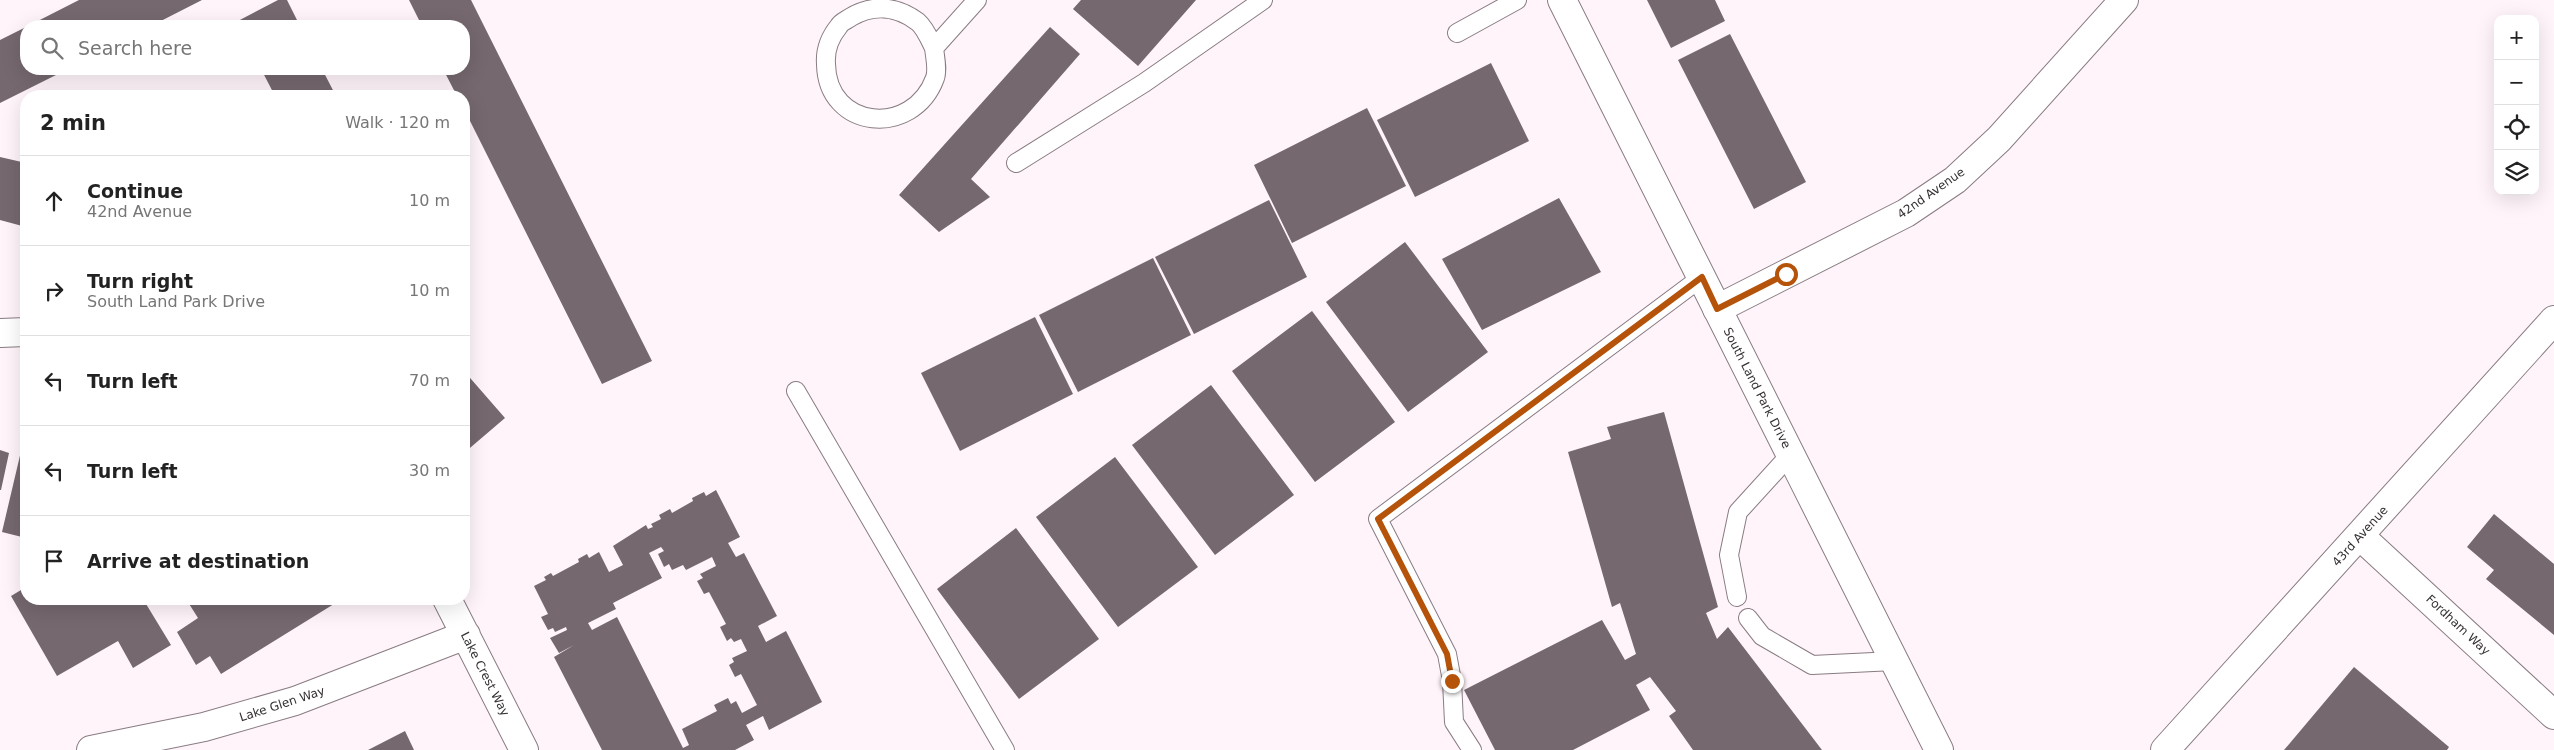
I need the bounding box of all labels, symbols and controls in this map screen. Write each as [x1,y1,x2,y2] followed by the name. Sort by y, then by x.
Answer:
[2494,15,2539,195] map controls
[2494,15,2539,60] button: +
[20,20,470,75] search box
[38,34,66,62] icon: search
[78,37,192,59] text: Search here
[2494,60,2539,105] button: −
[2494,105,2539,150] button: locate
[40,111,106,135] text: 2 min
[345,113,450,132] text: Walk · 120 m
[2494,150,2539,195] button: layers
[1895,165,1967,221] street label: 42nd Avenue
[87,180,183,202] text: Continue
[40,187,68,215] icon: ahead
[409,191,450,210] text: 10 m
[87,202,192,221] text: 42nd Avenue
[1775,263,1798,286] route start
[87,270,193,292] text: Turn right
[40,277,68,305] icon: right
[409,281,450,300] text: 10 m
[87,292,265,311] text: South Land Park Drive
[1720,325,1794,451] street label: South Land Park Drive
[40,367,68,395] icon: left
[87,370,178,392] text: Turn left
[409,371,450,390] text: 70 m
[40,457,68,485] icon: left
[87,460,178,482] text: Turn left
[409,461,450,480] text: 30 m
[2329,503,2391,569] street label: 43rd Avenue
[40,547,68,575] icon: arrive
[87,550,309,572] text: Arrive at destination
[2423,592,2493,658] street label: Fordham Way
[458,630,512,718] street label: Lake Crest Way
[1441,670,1464,693] route end
[238,684,326,724] street label: Lake Glen Way

